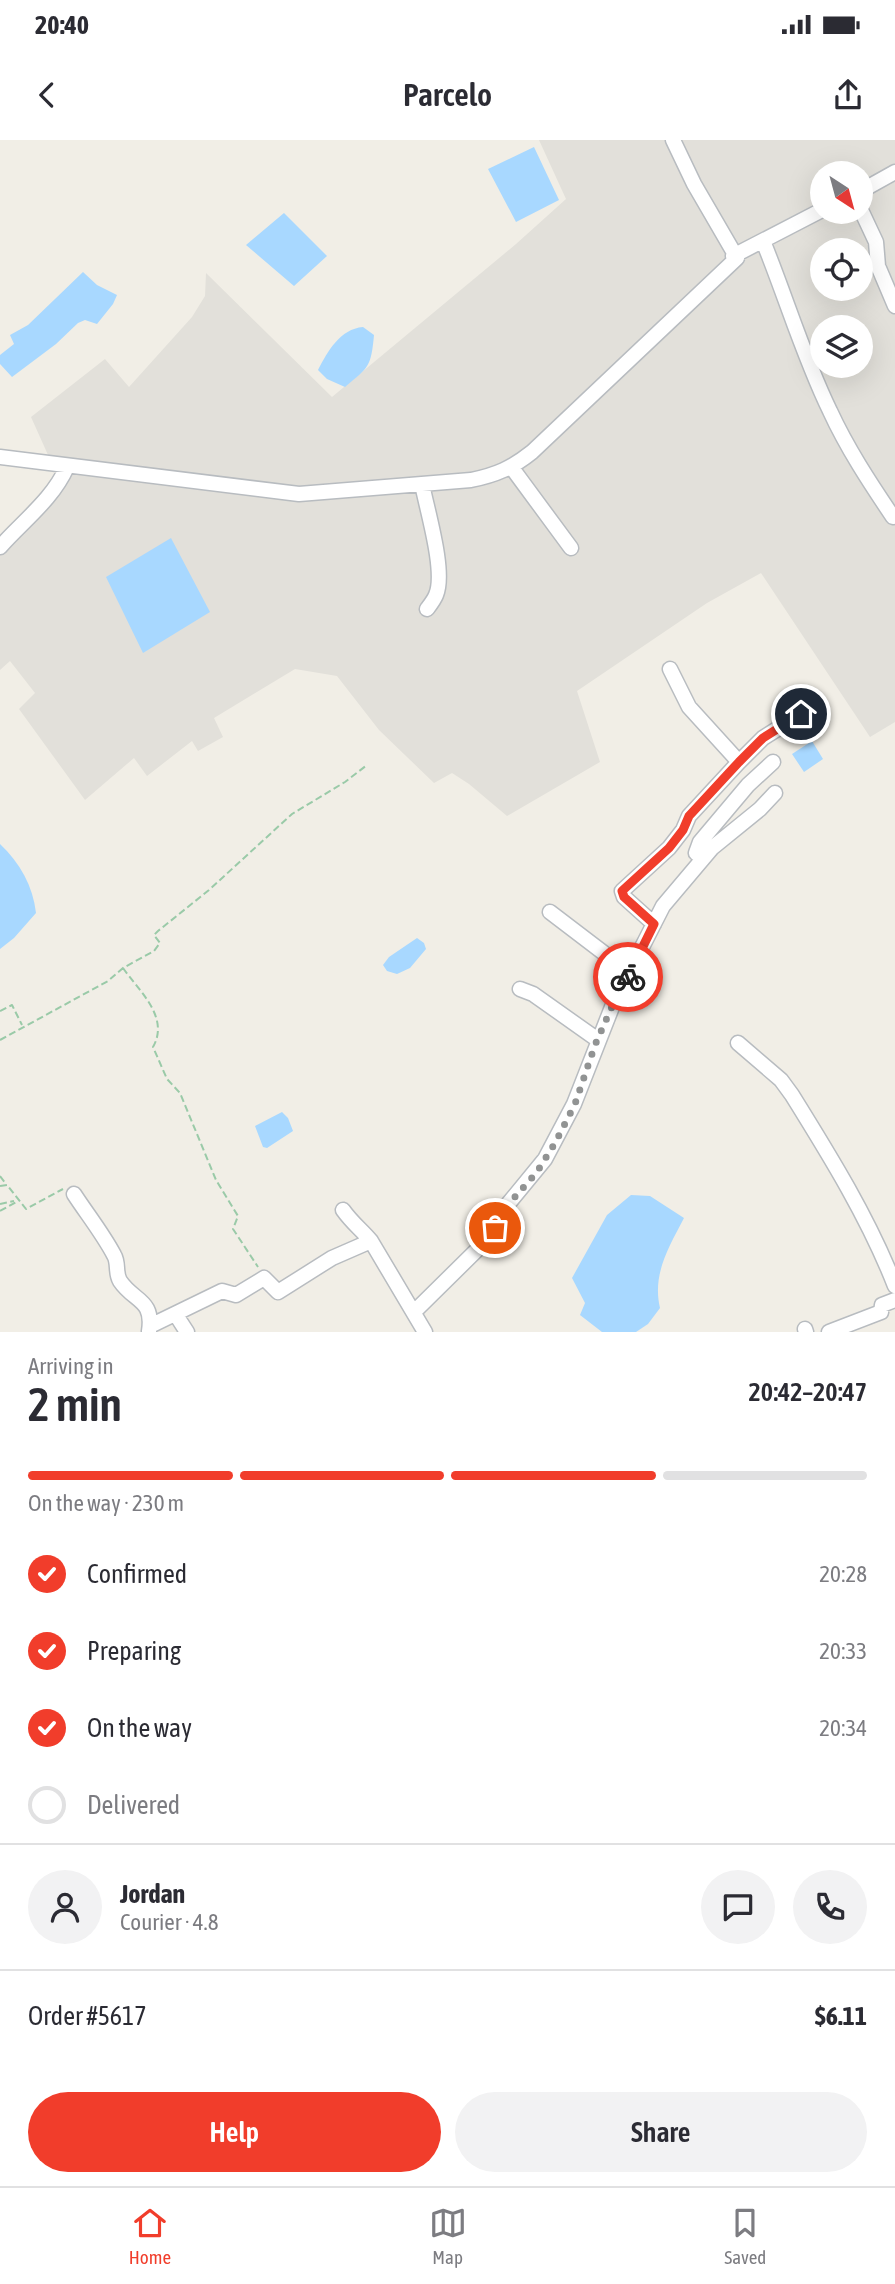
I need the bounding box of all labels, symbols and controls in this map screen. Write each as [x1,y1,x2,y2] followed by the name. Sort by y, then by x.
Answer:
[35,10,89,40] text: 20:40
[28,76,66,114] icon: back
[403,76,492,113] text: Parcelo
[829,76,867,114] icon: share
[810,161,873,224] north arrow
[810,161,873,378] map controls
[810,238,873,301] button: locate
[810,315,873,378] button: layers
[771,684,831,744] pin
[782,695,820,733] icon: home
[593,942,663,1012] courier
[609,958,647,996] icon: bike
[465,1198,525,1258] pin
[476,1209,514,1247] icon: bag
[28,1353,114,1379] text: Arriving in
[749,1377,867,1407] text: 20:42–20:47
[28,1378,122,1431] text: 2 min
[28,1490,184,1516] text: On the way · 230 m
[28,1555,66,1593] icon: check
[87,1559,187,1589] text: Confirmed
[819,1561,867,1587] text: 20:28
[28,1632,66,1670] icon: check
[87,1636,181,1666] text: Preparing
[819,1638,867,1664] text: 20:33
[28,1709,66,1747] icon: check
[87,1713,192,1743] text: On the way
[819,1715,867,1741] text: 20:34
[87,1790,180,1820] text: Delivered
[28,1870,102,1944] button: person
[701,1870,775,1944] button: chat
[793,1870,867,1944] button: phone
[120,1879,185,1909] text: Jordan
[120,1909,219,1935] text: Courier · 4.8
[28,2001,147,2031] text: Order #5617
[815,2001,867,2031] text: $6.11
[28,2092,441,2172] button: Help
[455,2092,867,2172] button: Share
[129,2204,171,2268] tab: Home
[429,2204,467,2268] tab: Map
[724,2204,766,2268] tab: Saved

